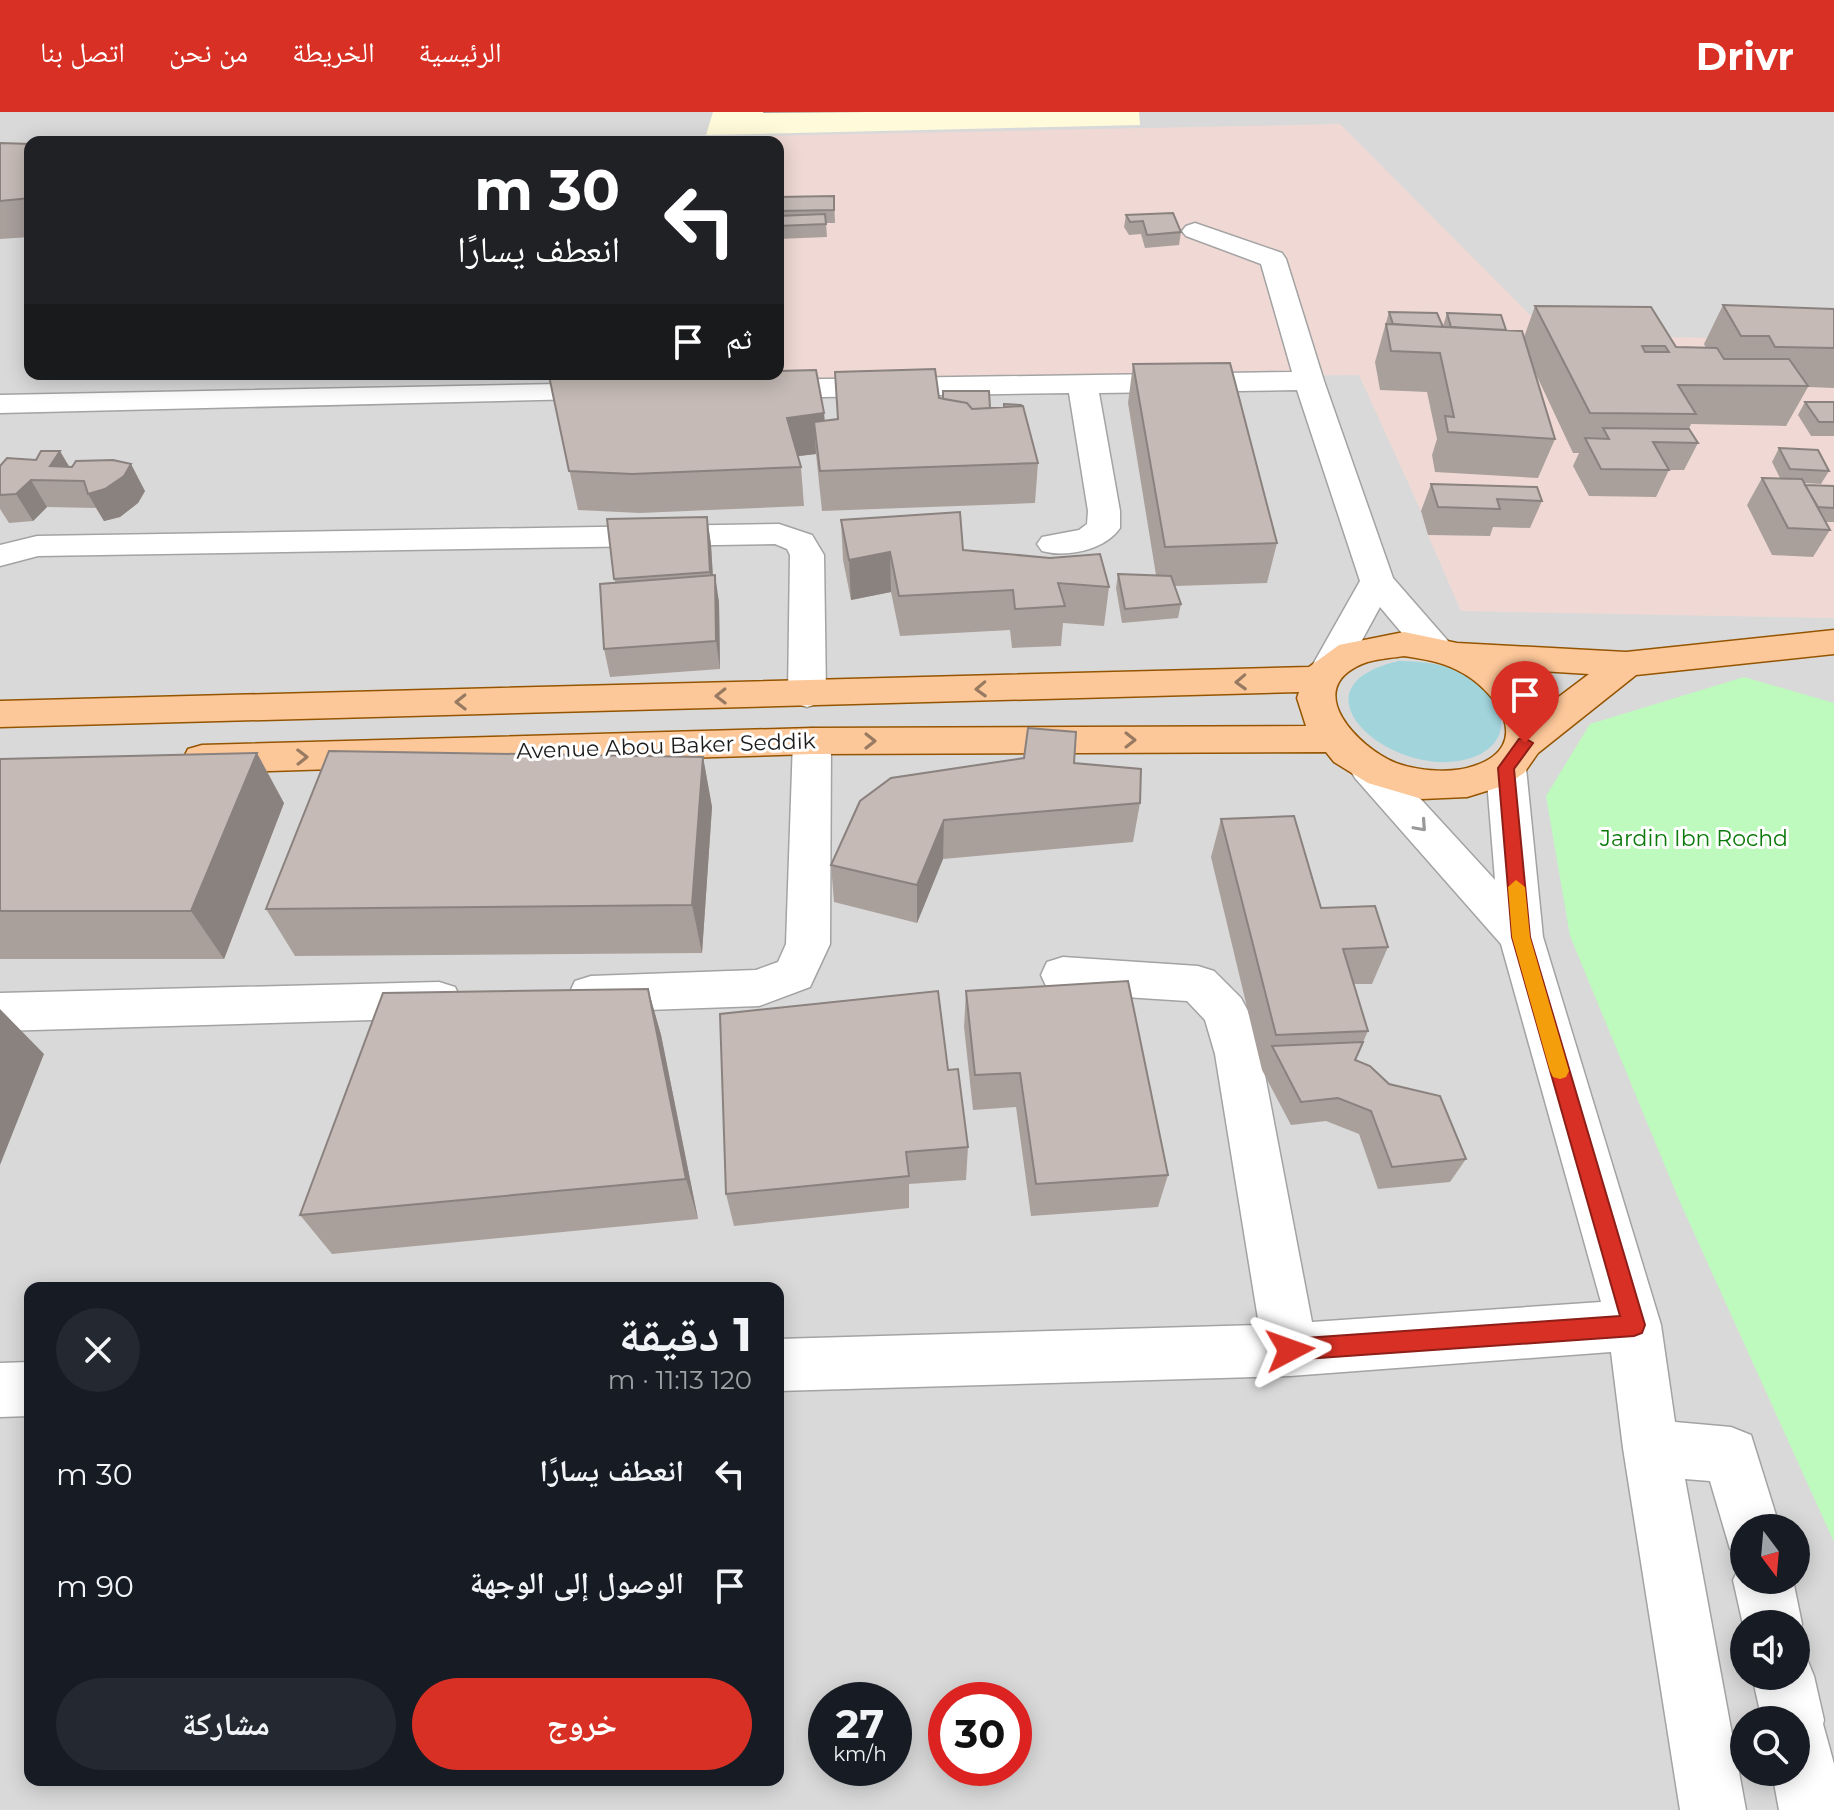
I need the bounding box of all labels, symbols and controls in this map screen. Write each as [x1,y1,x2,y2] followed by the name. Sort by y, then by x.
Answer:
[1696,33,1794,80] text: Drivr
[40,35,125,69] text: اتصل بنا
[169,35,248,69] text: من نحن
[292,35,375,69] text: الخريطة
[419,35,502,69] text: الرئيسية
[474,156,620,224] text: 30 m
[648,168,752,272] icon: left
[457,227,620,271] text: انعطف يسارًا
[666,320,710,364] icon: arrive
[726,320,752,357] text: ثم
[1491,661,1559,743] pin
[1234,673,1247,690] one-way arrow
[1503,673,1547,717] icon: arrive
[974,680,987,698] one-way arrow
[714,687,727,705] one-way arrow
[454,694,467,711] one-way arrow
[516,727,817,765] street label: Avenue Abou Baker Seddik
[1124,731,1137,749] one-way arrow
[864,732,877,749] one-way arrow
[296,748,309,766] one-way arrow
[1412,817,1426,832] one-way arrow
[1599,825,1788,852] park label: Jardin Ibn Rochd
[619,1305,752,1363] text: 1 دقيقة
[56,1308,140,1392] button: close
[1248,1308,1332,1392] position arrow
[608,1364,752,1396] text: 120 m · 11:13
[539,1452,684,1489] text: انعطف يسارًا
[708,1452,752,1496] icon: left
[56,1456,133,1493] text: 30 m
[1730,1514,1810,1594] north arrow
[1730,1514,1810,1786] map controls
[470,1564,684,1601] text: الوصول إلى الوجهة
[708,1564,752,1608] icon: arrive
[56,1568,134,1605] text: 90 m
[1730,1610,1810,1690] button: sound
[56,1678,396,1770] button: مشاركة
[412,1678,752,1770] button: خروج
[928,1682,1032,1786] speed limit sign: 30
[836,1699,884,1748] text: 27
[1730,1706,1810,1786] button: search
[833,1742,887,1766] text: km/h

